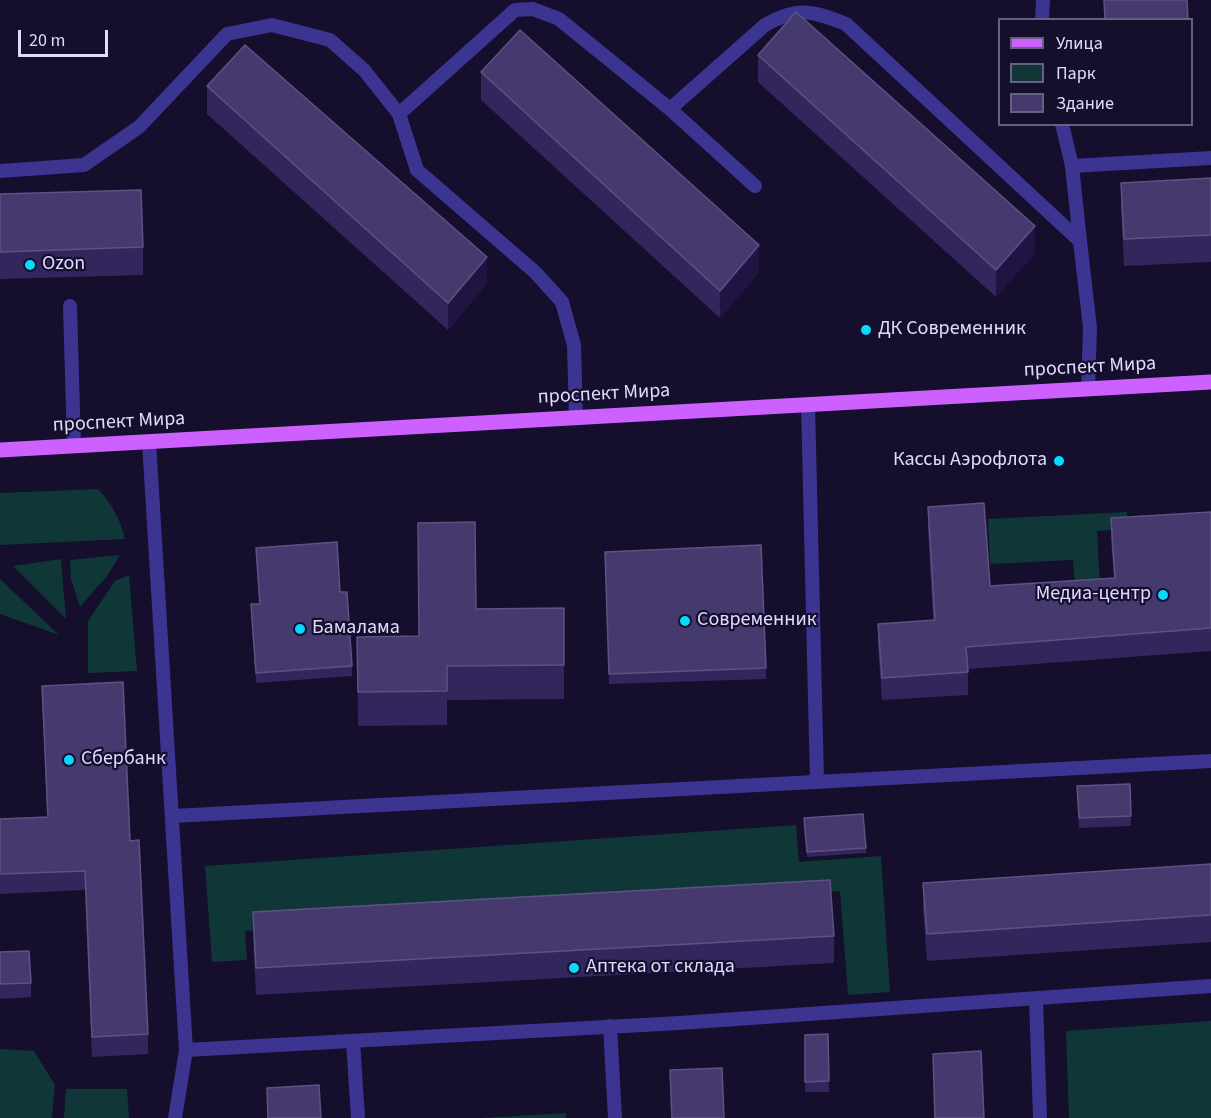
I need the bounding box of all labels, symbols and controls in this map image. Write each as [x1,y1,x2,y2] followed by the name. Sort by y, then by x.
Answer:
[21,18,111,56] scale bar
[998,18,1193,126] legend
[29,28,65,53] text: 20 m
[1056,31,1103,56] text: Улица
[1056,61,1096,86] text: Парк
[1056,91,1114,116] text: Здание
[42,253,85,277] place label: Ozon
[23,258,37,272] marker: Ozon
[878,318,1026,342] place label: ДК Современник
[859,323,873,337] marker: ДК Современник
[1023,353,1157,383] street label: проспект Мира
[537,380,671,410] street label: проспект Мира
[52,408,186,438] street label: проспект Мира
[893,449,1047,473] place label: Кассы Аэрофлота
[1052,454,1066,468] marker: Кассы Аэрофлота
[1036,583,1151,607] place label: Медиа-центр
[1156,588,1170,602] marker: Медиа-центр
[697,609,817,633] place label: Современник
[678,614,692,628] marker: Современник
[312,617,400,641] place label: Бамалама
[293,622,307,636] marker: Бамалама
[81,748,166,772] place label: Сбербанк
[62,753,76,767] marker: Сбербанк
[586,956,735,980] place label: Аптека от склада
[567,961,581,975] marker: Аптека от склада

